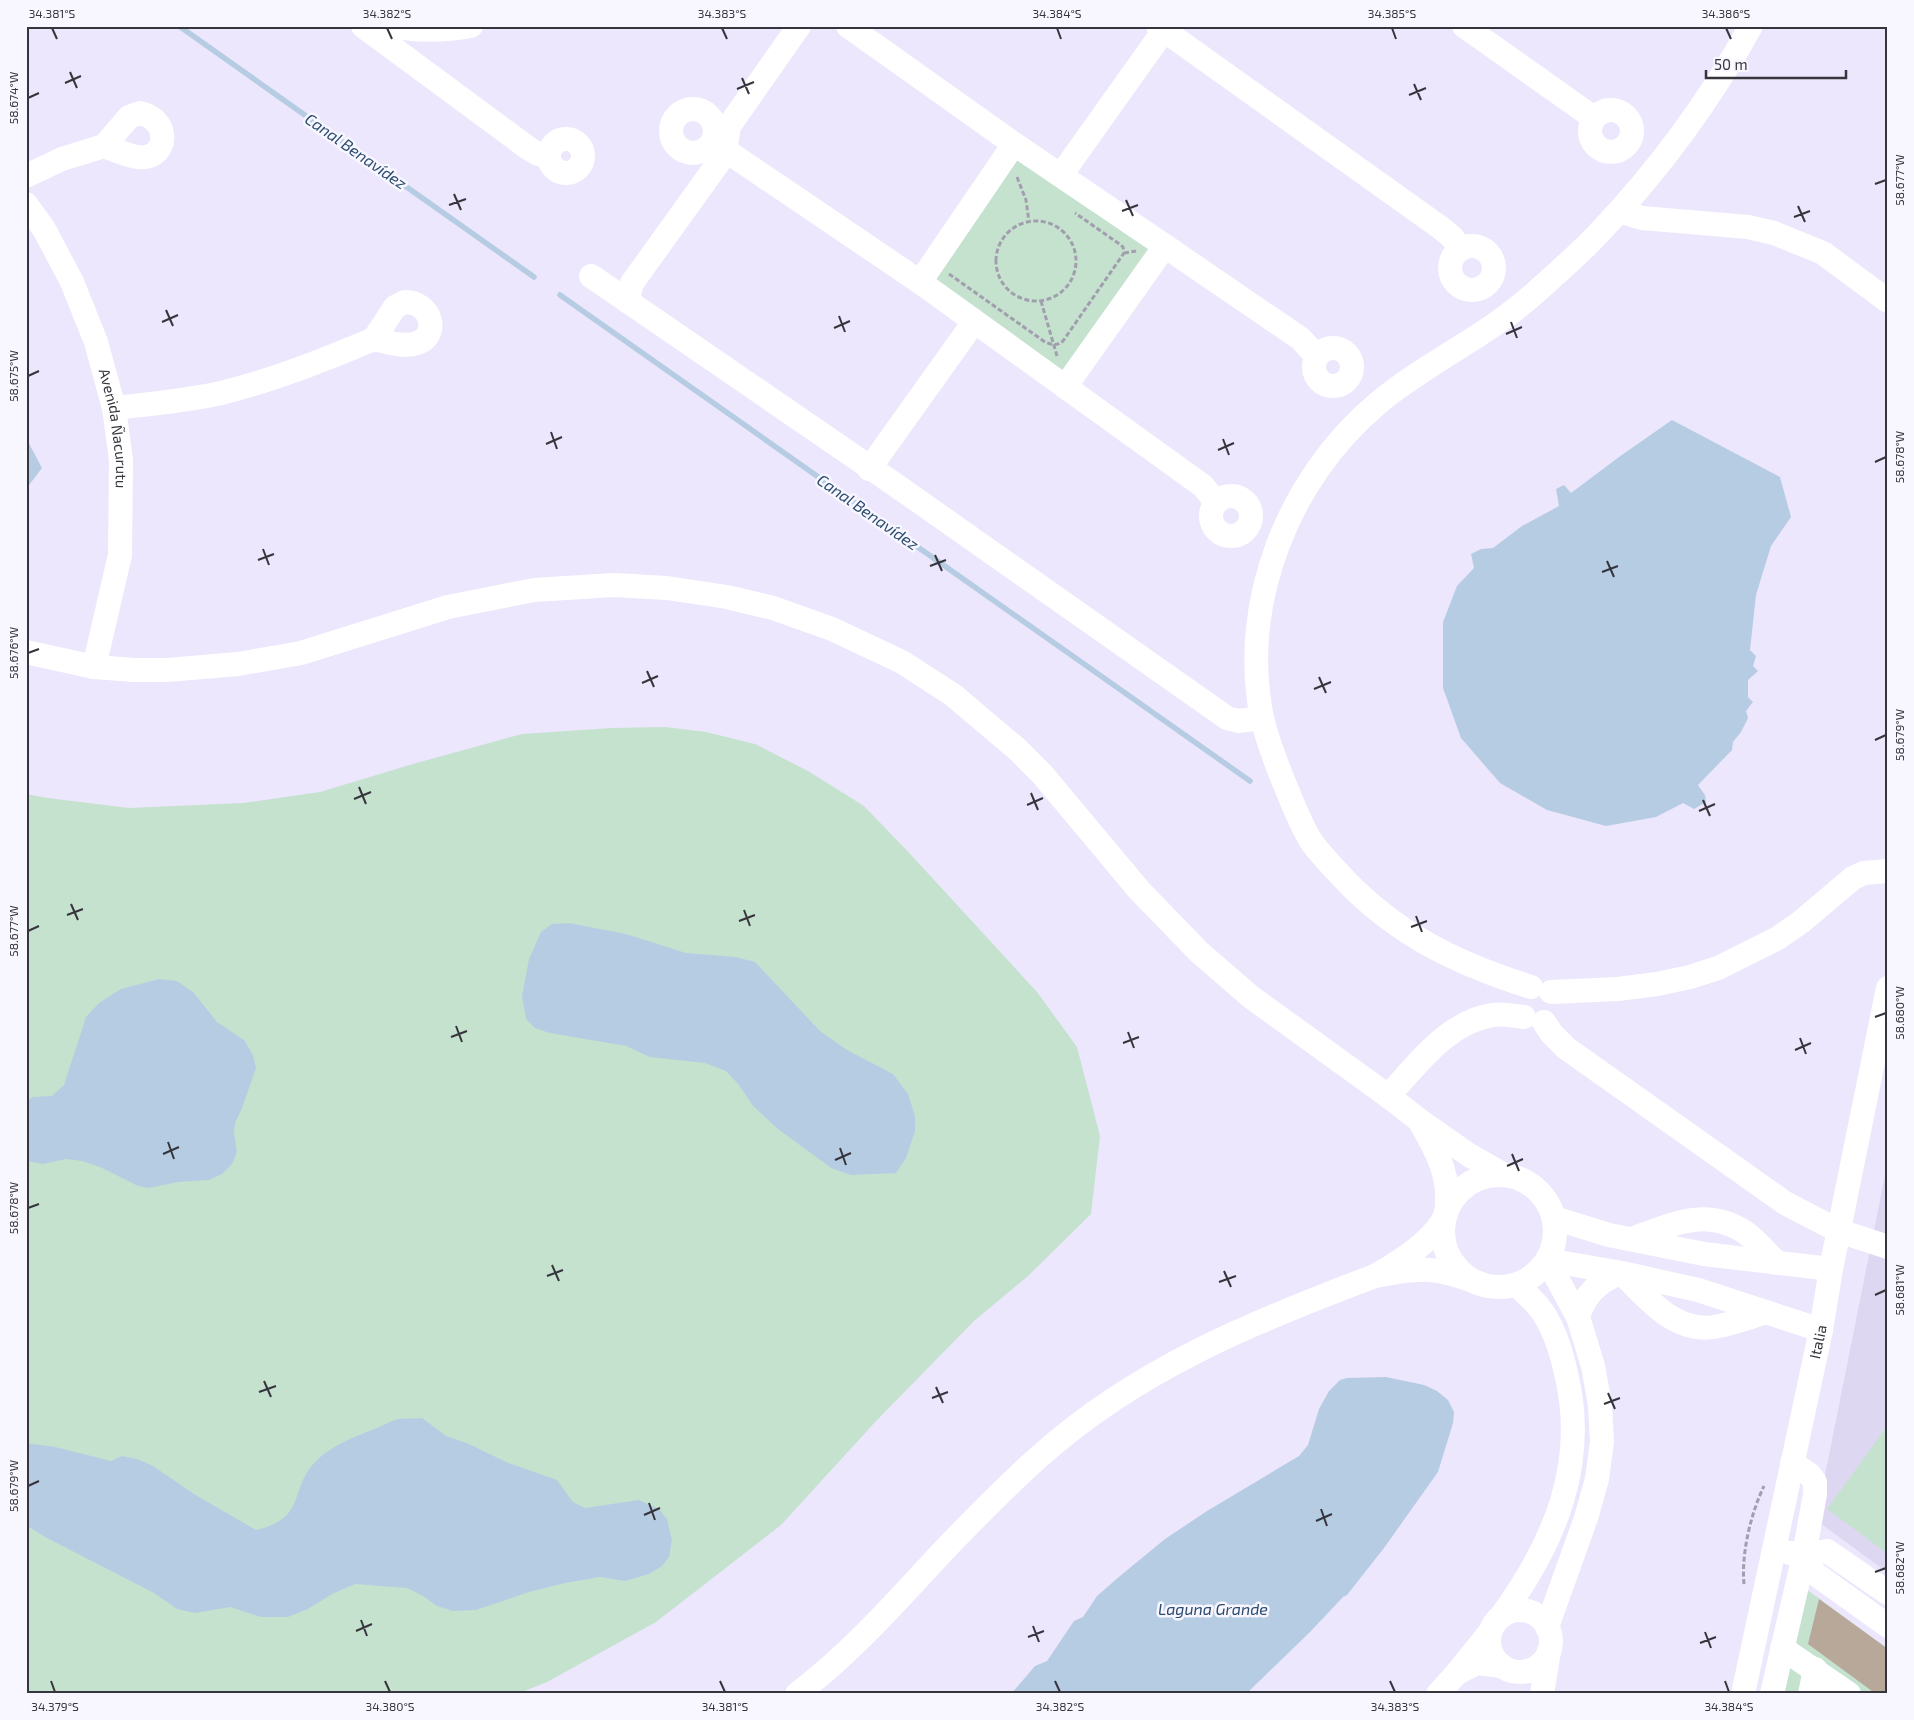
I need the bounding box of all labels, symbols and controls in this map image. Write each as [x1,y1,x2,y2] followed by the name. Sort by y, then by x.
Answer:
[29,6,76,20] text: 34.381°S
[363,6,412,20] text: 34.382°S
[698,6,747,20] text: 34.383°S
[1032,6,1082,20] text: 34.384°S
[1368,6,1416,20] text: 34.385°S
[1702,6,1751,20] text: 34.386°S
[1706,48,1846,80] scale bar
[1714,55,1748,73] text: 50 m
[6,72,20,124] text: 58.674°W
[302,109,411,193] water label: Canal Benavídez
[1892,154,1906,206] text: 58.677°W
[6,350,20,402] text: 58.675°W
[96,366,131,488] street label: Avenida Ñacurutu
[1892,431,1906,483] text: 58.678°W
[814,470,923,554] water label: Canal Benavídez
[6,627,20,679] text: 58.676°W
[1892,709,1906,761] text: 58.679°W
[6,905,20,957] text: 58.677°W
[1892,986,1906,1040] text: 58.680°W
[6,1182,20,1234] text: 58.678°W
[1892,1264,1906,1316] text: 58.681°W
[1805,1324,1830,1360] street label: Italia
[6,1460,20,1512] text: 58.679°W
[1892,1541,1906,1595] text: 58.682°W
[1158,1599,1268,1618] water label: Laguna Grande
[31,1699,79,1713] text: 34.379°S
[365,1699,415,1713] text: 34.380°S
[702,1699,749,1713] text: 34.381°S
[1036,1699,1085,1713] text: 34.382°S
[1371,1699,1420,1713] text: 34.383°S
[1704,1699,1754,1713] text: 34.384°S

